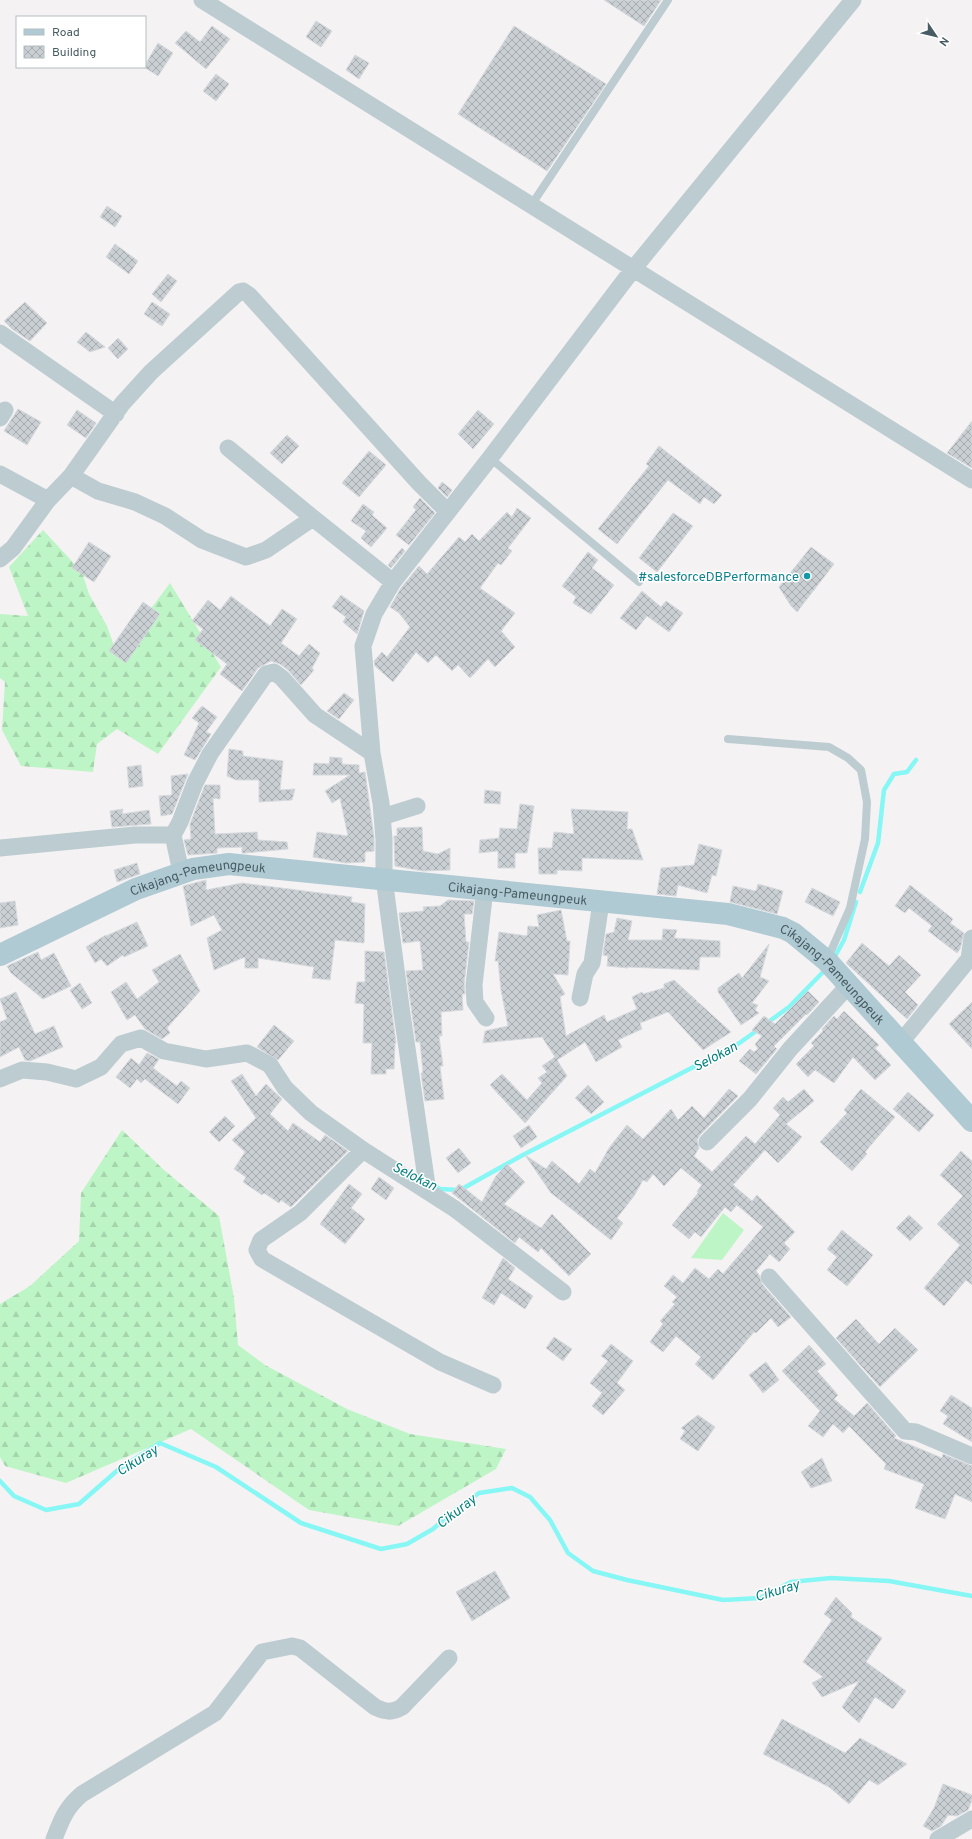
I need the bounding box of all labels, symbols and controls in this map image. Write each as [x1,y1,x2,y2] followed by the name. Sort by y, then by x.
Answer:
[16,16,146,68] legend
[916,16,956,56] north arrow
[52,25,80,41] text: Road
[935,34,951,48] text: N
[52,45,96,61] text: Building
[638,570,799,586] place label: #salesforceDBPerformance
[802,571,812,581] marker: #salesforceDBPerformance
[128,858,267,901] street label: Cikajang-Pameungpeuk
[447,880,588,910] street label: Cikajang-Pameungpeuk
[777,922,887,1029] street label: Cikajang-Pameungpeuk
[691,1038,741,1076] water label: Selokan
[389,1159,440,1196] water label: Selokan
[114,1442,162,1481] water label: Cikuray
[434,1491,481,1533] water label: Cikuray
[753,1576,803,1606] water label: Cikuray

